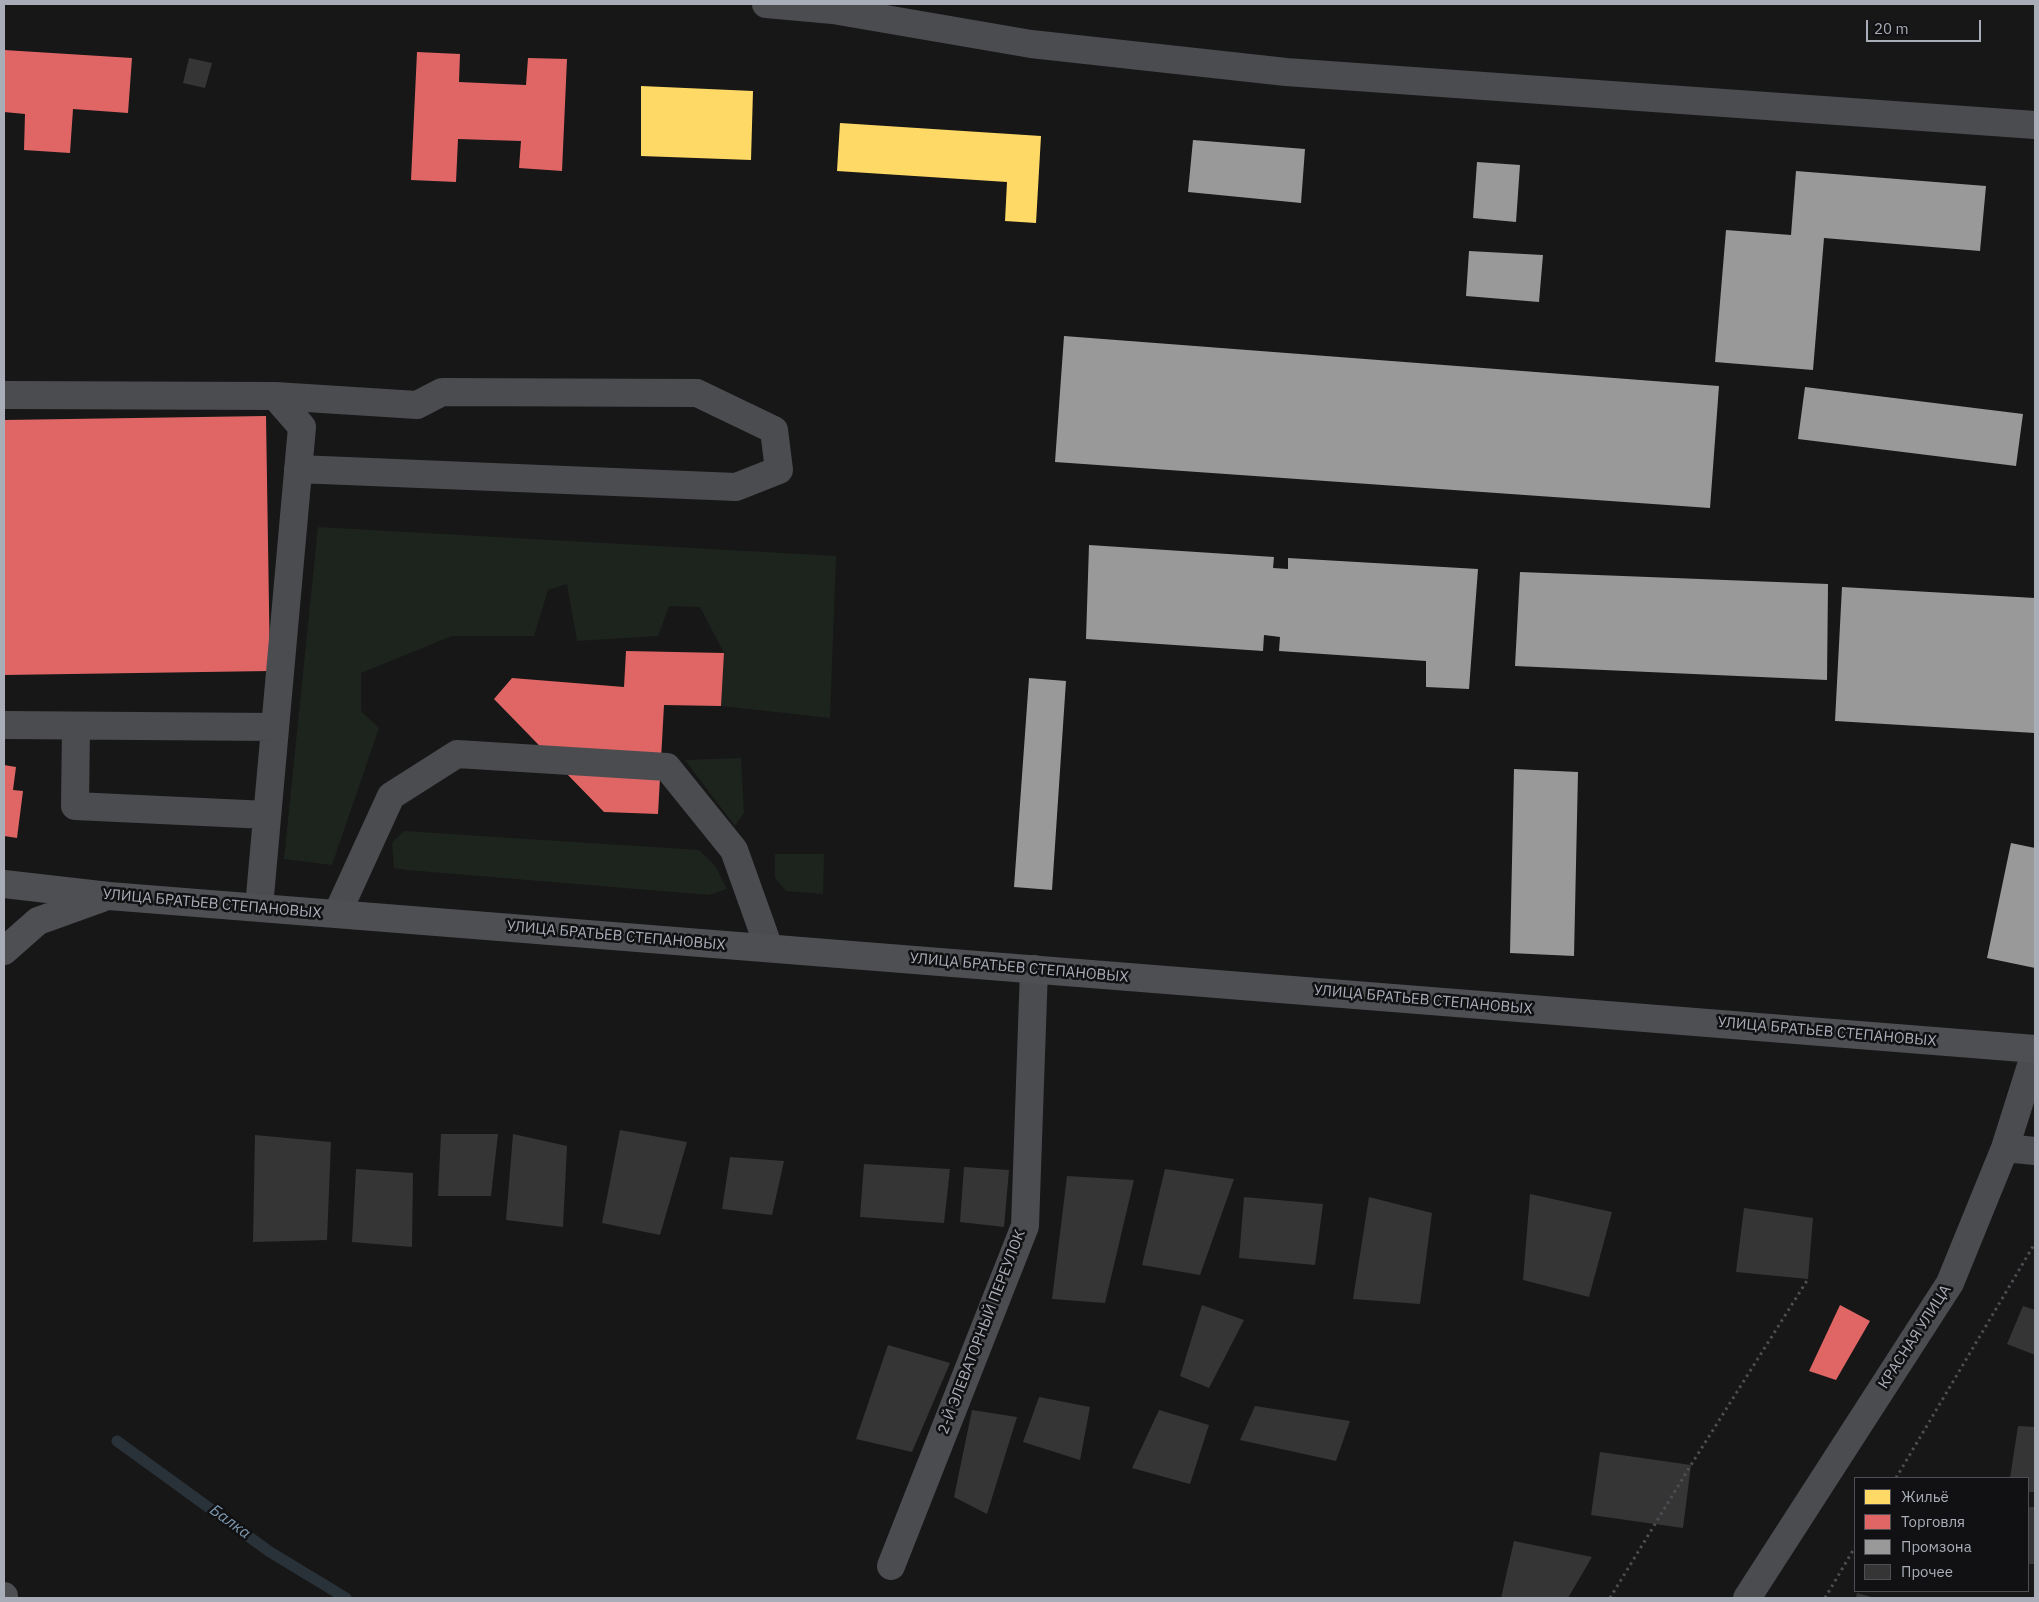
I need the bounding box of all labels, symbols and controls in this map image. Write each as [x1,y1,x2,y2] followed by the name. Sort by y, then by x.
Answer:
[1869,10,1984,42] scale bar
[1874,19,1909,38] text: 20 m
[102,885,322,923] street label: УЛИЦА БРАТЬЕВ СТЕПАНОВЫХ
[506,917,726,955] street label: УЛИЦА БРАТЬЕВ СТЕПАНОВЫХ
[909,949,1129,987] street label: УЛИЦА БРАТЬЕВ СТЕПАНОВЫХ
[1313,981,1533,1019] street label: УЛИЦА БРАТЬЕВ СТЕПАНОВЫХ
[1717,1013,1937,1051] street label: УЛИЦА БРАТЬЕВ СТЕПАНОВЫХ
[935,1227,1029,1437] street label: 2-Й ЭЛЕВАТОРНЫЙ ПЕРЕУЛОК
[1875,1282,1955,1392] street label: КРАСНАЯ УЛИЦА
[1854,1477,2029,1592] legend
[1901,1487,1949,1506] text: Жильё
[206,1501,254,1543] water label: Балка
[1901,1512,1965,1531] text: Торговля
[1901,1537,1972,1556] text: Промзона
[1901,1562,1953,1581] text: Прочее

